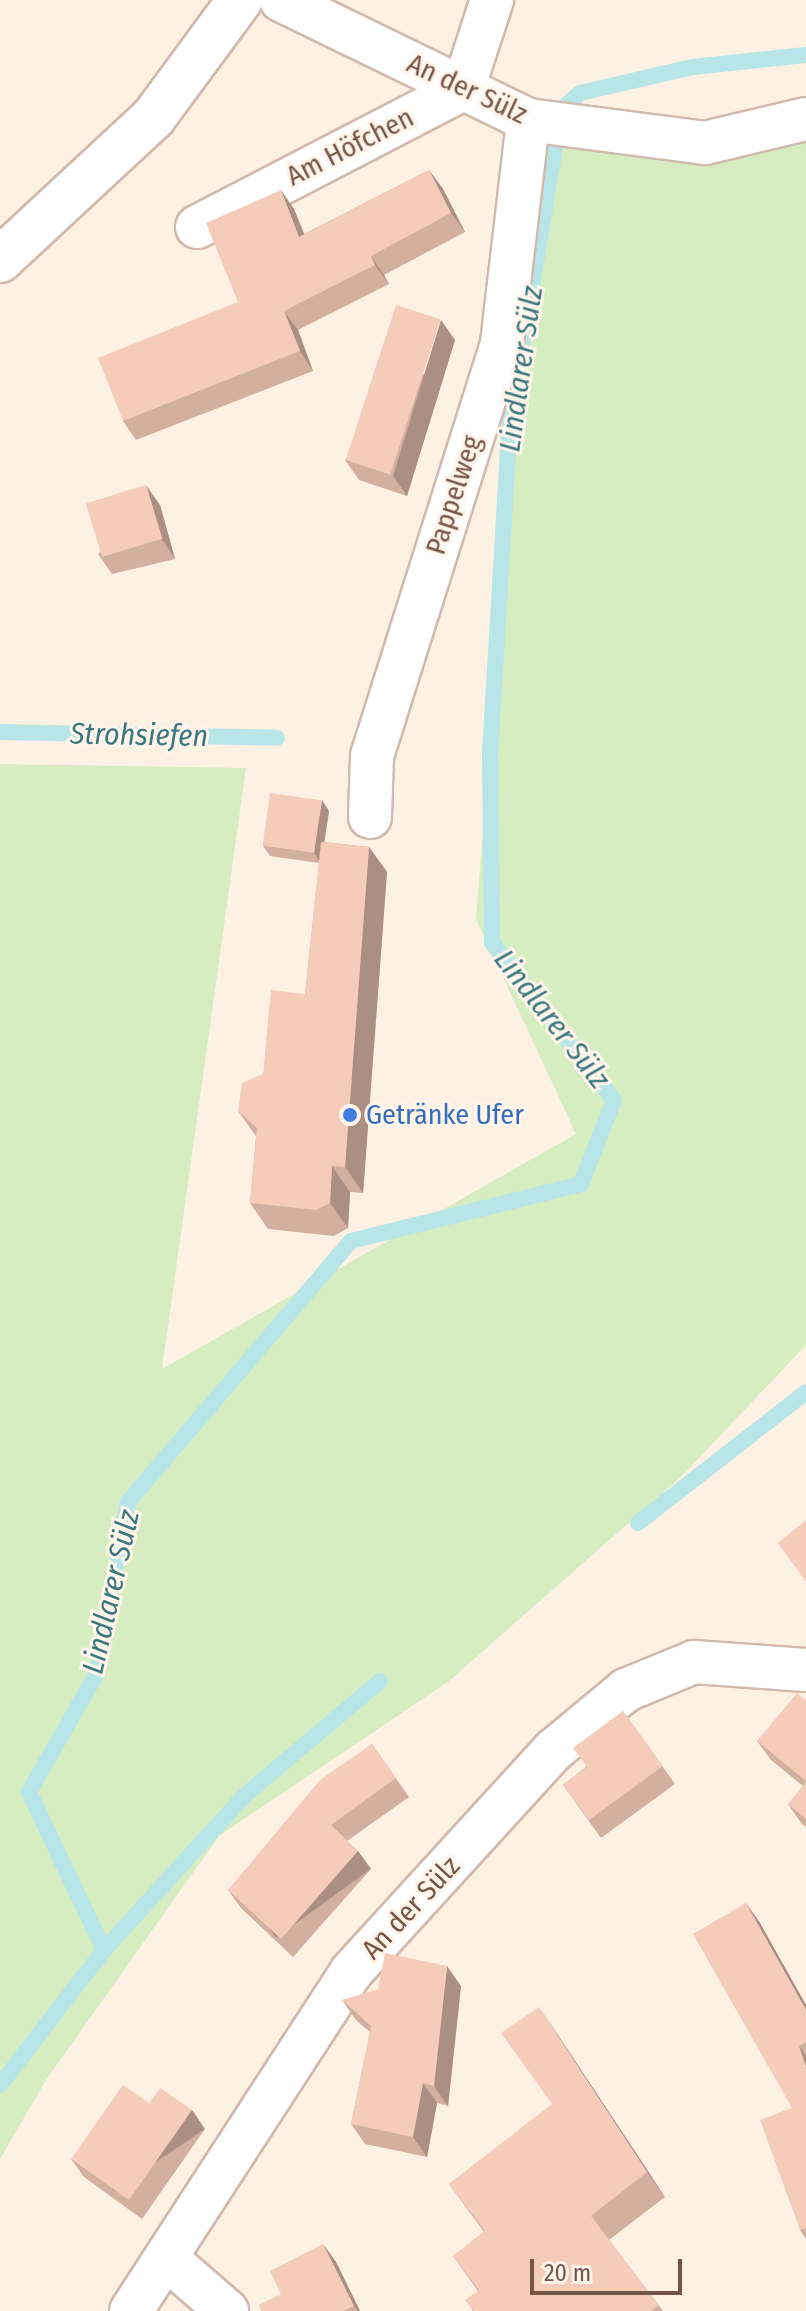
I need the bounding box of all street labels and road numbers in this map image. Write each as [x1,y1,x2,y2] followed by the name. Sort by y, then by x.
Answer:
[402,47,532,131] street label: An der Sülz
[281,101,419,193] street label: Am Höfchen
[419,431,489,559] street label: Pappelweg
[355,1850,467,1966] street label: An der Sülz

